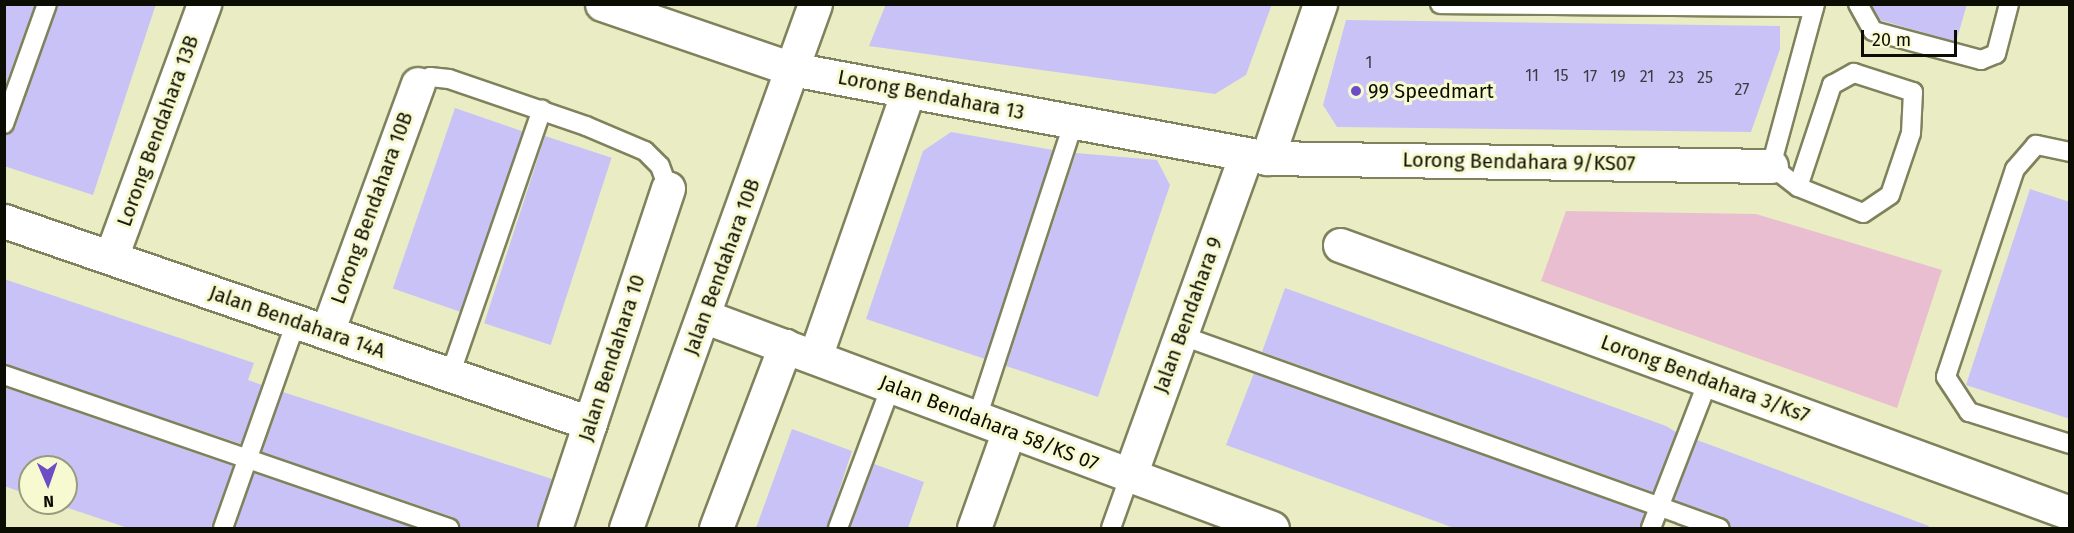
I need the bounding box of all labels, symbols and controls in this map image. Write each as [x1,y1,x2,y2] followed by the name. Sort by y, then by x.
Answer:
[1864,18,1960,56] scale bar
[1872,29,1911,51] text: 20 m
[112,32,204,230] street label: Lorong Bendahara 13B
[1366,53,1372,73] house number: 1
[836,65,1026,125] street label: Lorong Bendahara 13
[1525,66,1539,86] house number: 11
[1554,66,1568,86] house number: 15
[1583,67,1597,87] house number: 17
[1610,67,1626,87] house number: 19
[1640,67,1654,87] house number: 21
[1668,68,1684,88] house number: 23
[1697,68,1713,88] house number: 25
[1368,79,1494,103] place label: 99 Speedmart
[1735,80,1749,100] house number: 27
[1349,84,1363,98] marker: 99 Speedmart
[326,109,418,307] street label: Lorong Bendahara 10B
[1402,148,1636,176] street label: Lorong Bendahara 9/KS07
[679,176,765,358] street label: Jalan Bendahara 10B
[1149,234,1227,396] street label: Jalan Bendahara 9
[574,272,650,444] street label: Jalan Bendahara 10
[206,281,388,363] street label: Jalan Bendahara 14A
[1597,330,1813,428] street label: Lorong Bendahara 3/Ks7
[876,370,1102,476] street label: Jalan Bendahara 58/KS 07
[18,455,78,515] north arrow
[43,492,54,511] text: N

